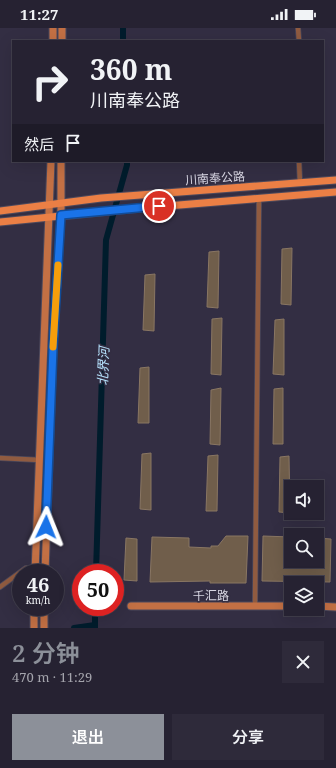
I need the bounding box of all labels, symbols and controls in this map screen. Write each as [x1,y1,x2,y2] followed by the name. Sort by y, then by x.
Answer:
[20,4,58,24] text: 11:27
[90,50,172,88] text: 360 m
[24,56,76,108] icon: right
[90,88,180,112] text: 川南奉公路
[62,132,84,154] icon: arrive
[24,134,54,154] text: 然后
[184,167,246,189] street label: 川南奉公路
[142,189,176,223] pin
[148,195,170,217] icon: arrive
[93,343,113,386] water label: 北界河
[284,480,324,616] map controls
[284,480,324,520] button: sound
[25,506,67,548] position arrow
[284,528,324,568] button: search
[72,564,124,616] speed limit sign: 50
[27,571,49,598] text: 46
[284,576,324,616] button: layers
[193,587,229,604] street label: 千汇路
[26,593,50,607] text: km/h
[12,636,80,669] text: 2 分钟
[282,641,324,683] button: close
[12,668,92,686] text: 470 m · 11:29
[12,714,164,760] button: 退出
[172,714,324,760] button: 分享

